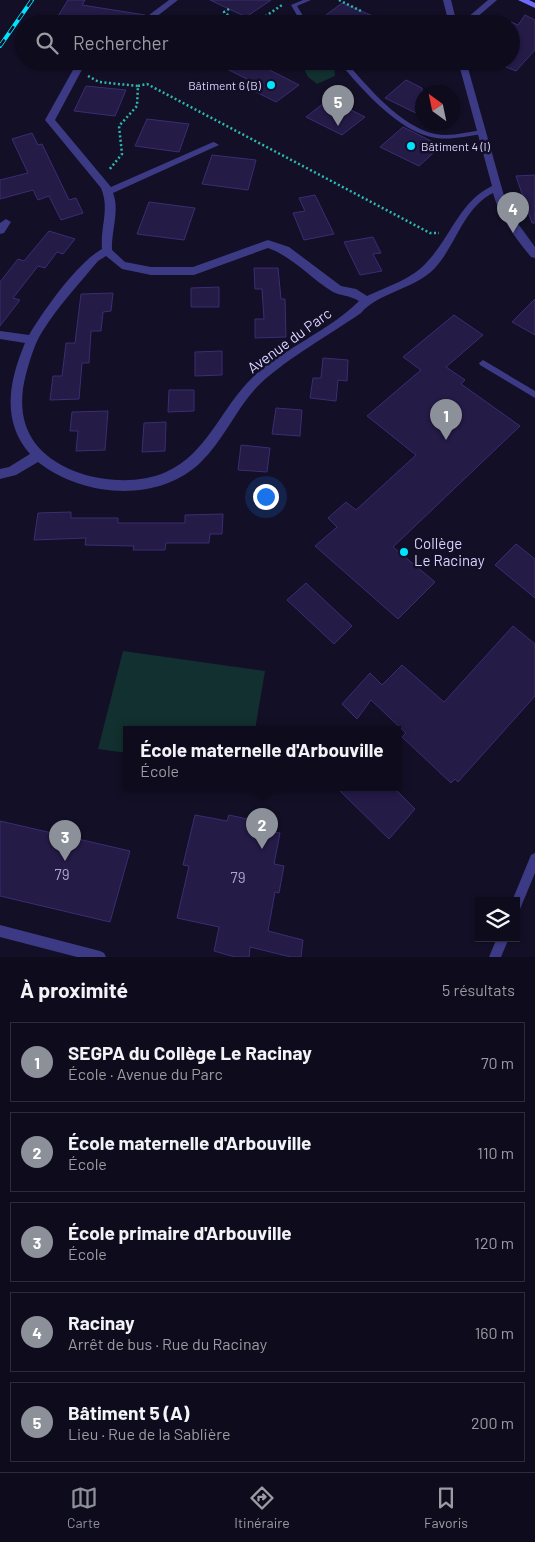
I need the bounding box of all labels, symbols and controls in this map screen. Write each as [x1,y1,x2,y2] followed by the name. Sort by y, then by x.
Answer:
[15,15,520,70] search box
[33,29,61,57] icon: search
[73,31,169,54] text: Rechercher
[188,78,262,92] place label: Bâtiment 6 (B)
[265,79,277,91] marker: Bâtiment 6 (B)
[322,85,354,126] pin: 5
[415,85,460,130] north arrow
[421,139,491,153] place label: Bâtiment 4 (I)
[405,140,417,152] marker: Bâtiment 4 (I)
[497,192,529,233] pin: 4
[243,303,335,377] street label: Avenue du Parc
[430,399,462,440] pin: 1
[253,484,279,510] your location
[414,534,485,569] place label: Collège Le Racinay
[398,546,410,558] marker: Collège Le Racinay
[123,726,401,791] popup
[140,738,384,761] text: École maternelle d'Arbouville
[140,761,179,780] text: École
[246,808,278,849] pin: 2
[49,820,81,861] pin: 3
[55,865,69,883] house number: 79
[231,868,245,886] house number: 79
[475,897,520,942] map controls
[475,897,520,942] button: layers
[20,977,128,1002] text: À proximité
[442,980,515,999] text: 5 résultats
[68,1041,312,1064] text: SEGPA du Collège Le Racinay
[34,1053,40,1072] text: 1
[481,1053,514,1072] text: 70 m
[68,1064,223,1083] text: École · Avenue du Parc
[68,1131,311,1154] text: École maternelle d'Arbouville
[33,1143,41,1162] text: 2
[477,1143,514,1162] text: 110 m
[68,1154,107,1173] text: École
[68,1221,292,1244] text: École primaire d'Arbouville
[33,1233,41,1252] text: 3
[474,1233,514,1252] text: 120 m
[68,1244,107,1263] text: École
[68,1311,134,1334] text: Racinay
[32,1323,42,1342] text: 4
[475,1323,514,1342] text: 160 m
[68,1334,267,1353] text: Arrêt de bus · Rue du Racinay
[68,1401,189,1424] text: Bâtiment 5 (A)
[33,1413,41,1432] text: 5
[471,1413,514,1432] text: 200 m
[68,1424,230,1443] text: Lieu · Rue de la Sablière
[67,1484,100,1531] tab: Carte
[234,1484,290,1531] tab: Itinéraire
[424,1484,468,1531] tab: Favoris

